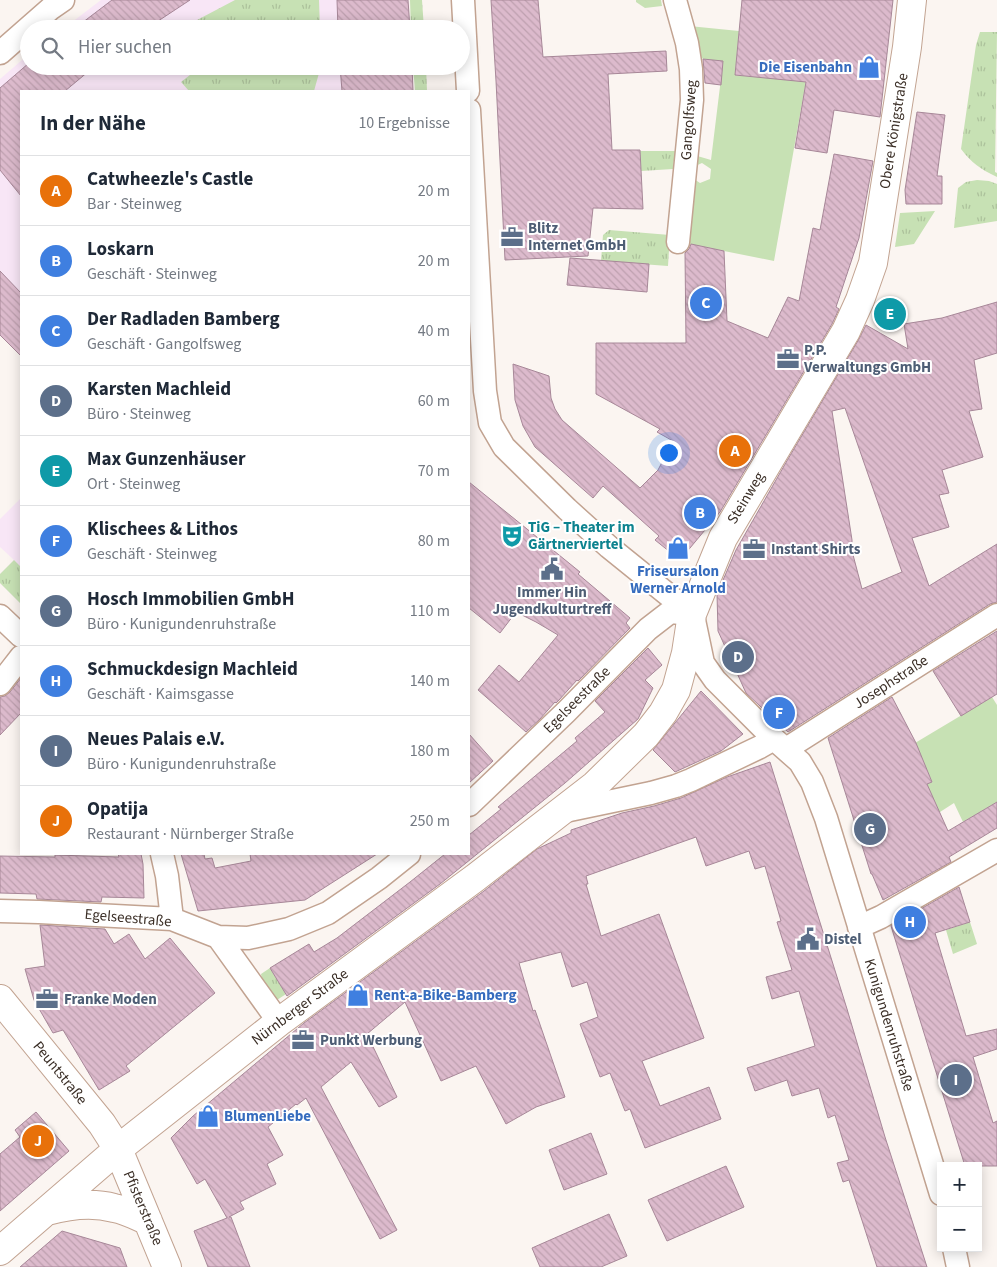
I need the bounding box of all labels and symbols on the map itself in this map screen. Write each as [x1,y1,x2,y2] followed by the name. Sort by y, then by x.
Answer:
[856,54,882,80] shop icon: Die Eisenbahn
[759,57,852,78] place label: Die Eisenbahn
[874,72,914,190] street label: Obere Königstraße
[676,79,702,161] street label: Gangolfsweg
[528,218,626,256] place label: Blitz Internet GmbH
[499,224,525,250] office icon: Blitz Internet GmbH
[690,284,722,322] pin: C
[874,295,906,333] pin: E
[803,340,931,378] place label: P.P. Verwaltungs GmbH
[775,346,801,372] office icon: P.P. Verwaltungs GmbH
[719,432,751,470] pin: A
[656,440,682,466] your location
[722,468,770,528] street label: Steinweg
[684,494,716,532] pin: B
[528,517,635,555] place label: TiG – Theater im Gärtnerviertel
[499,523,525,549] theatre icon: TiG – Theater im Gärtnerviertel
[665,535,691,561] shop icon: Friseursalon Werner Arnold
[741,536,767,562] office icon: Instant Shirts
[771,539,861,560] place label: Instant Shirts
[539,556,565,582] public building icon: Immer Hin Jugendkulturtreff
[630,561,726,599] place label: Friseursalon Werner Arnold
[493,582,613,620] place label: Immer Hin Jugendkulturtreff
[722,638,754,676] pin: D
[850,650,932,714] street label: Josephstraße
[539,662,615,738] street label: Egelseestraße
[763,694,795,732] pin: F
[854,810,886,848] pin: G
[894,903,926,941] pin: H
[84,904,172,932] street label: Egelseestraße
[795,926,821,952] public building icon: Distel
[824,929,862,950] place label: Distel
[859,956,919,1094] street label: Kunigundenruhstraße
[247,964,353,1050] street label: Nürnberger Straße
[345,982,371,1008] shop icon: Rent-a-Bike-Bamberg
[374,985,516,1006] place label: Rent-a-Bike-Bamberg
[34,986,60,1012] office icon: Franke Moden
[64,989,157,1010] place label: Franke Moden
[290,1027,316,1053] office icon: Punkt Werbung
[320,1030,422,1051] place label: Punkt Werbung
[28,1037,92,1109] street label: Peuntstraße
[940,1061,972,1099] pin: I
[195,1103,221,1129] shop icon: BlumenLiebe
[224,1106,311,1127] place label: BlumenLiebe
[22,1122,54,1160] pin: J
[118,1167,168,1249] street label: Pfisterstraße

